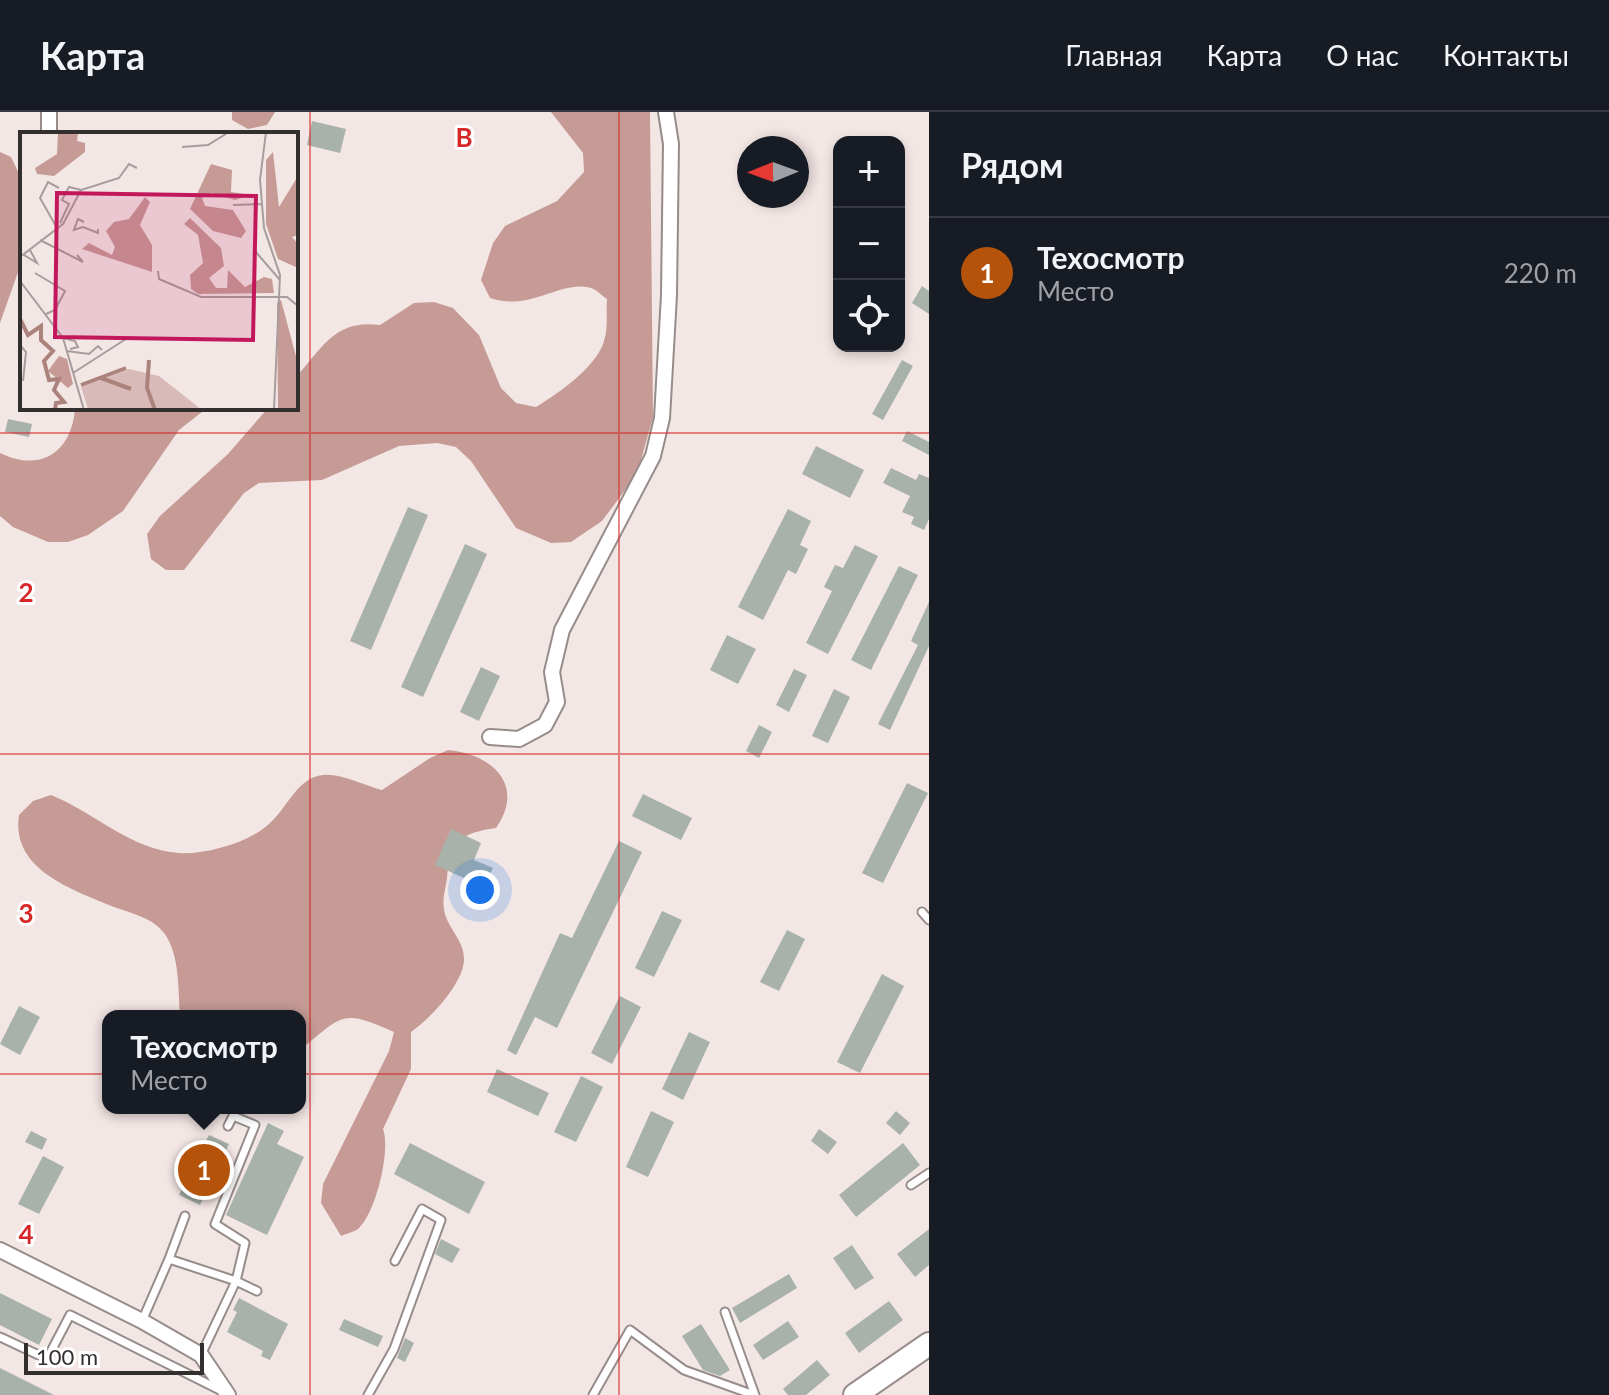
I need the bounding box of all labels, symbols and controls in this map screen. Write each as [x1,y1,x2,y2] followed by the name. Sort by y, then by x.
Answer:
[40,32,145,78] text: Карта
[1065,38,1163,72] text: Главная
[1207,38,1282,72] text: Карта
[1326,38,1399,72] text: О нас
[1443,38,1569,72] text: Контакты
[455,121,473,153] text: B
[20,132,298,410] inset map
[737,136,809,208] north arrow
[833,136,905,352] map controls
[833,136,905,208] button: +
[961,144,1063,185] text: Рядом
[833,208,905,280] button: −
[1037,239,1185,275] text: Техосмотр
[979,257,995,289] text: 1
[1504,257,1577,289] text: 220 m
[1037,275,1114,307] text: Место
[833,280,905,352] button: locate
[18,576,34,608] text: 2
[460,870,500,910] your location
[18,897,34,929] text: 3
[102,1010,306,1114] popup
[130,1028,278,1064] text: Техосмотр
[130,1064,207,1096] text: Место
[178,1140,230,1200] pin: 1
[18,1218,34,1250] text: 4
[24,1339,204,1375] scale bar
[36,1343,98,1370] text: 100 m

